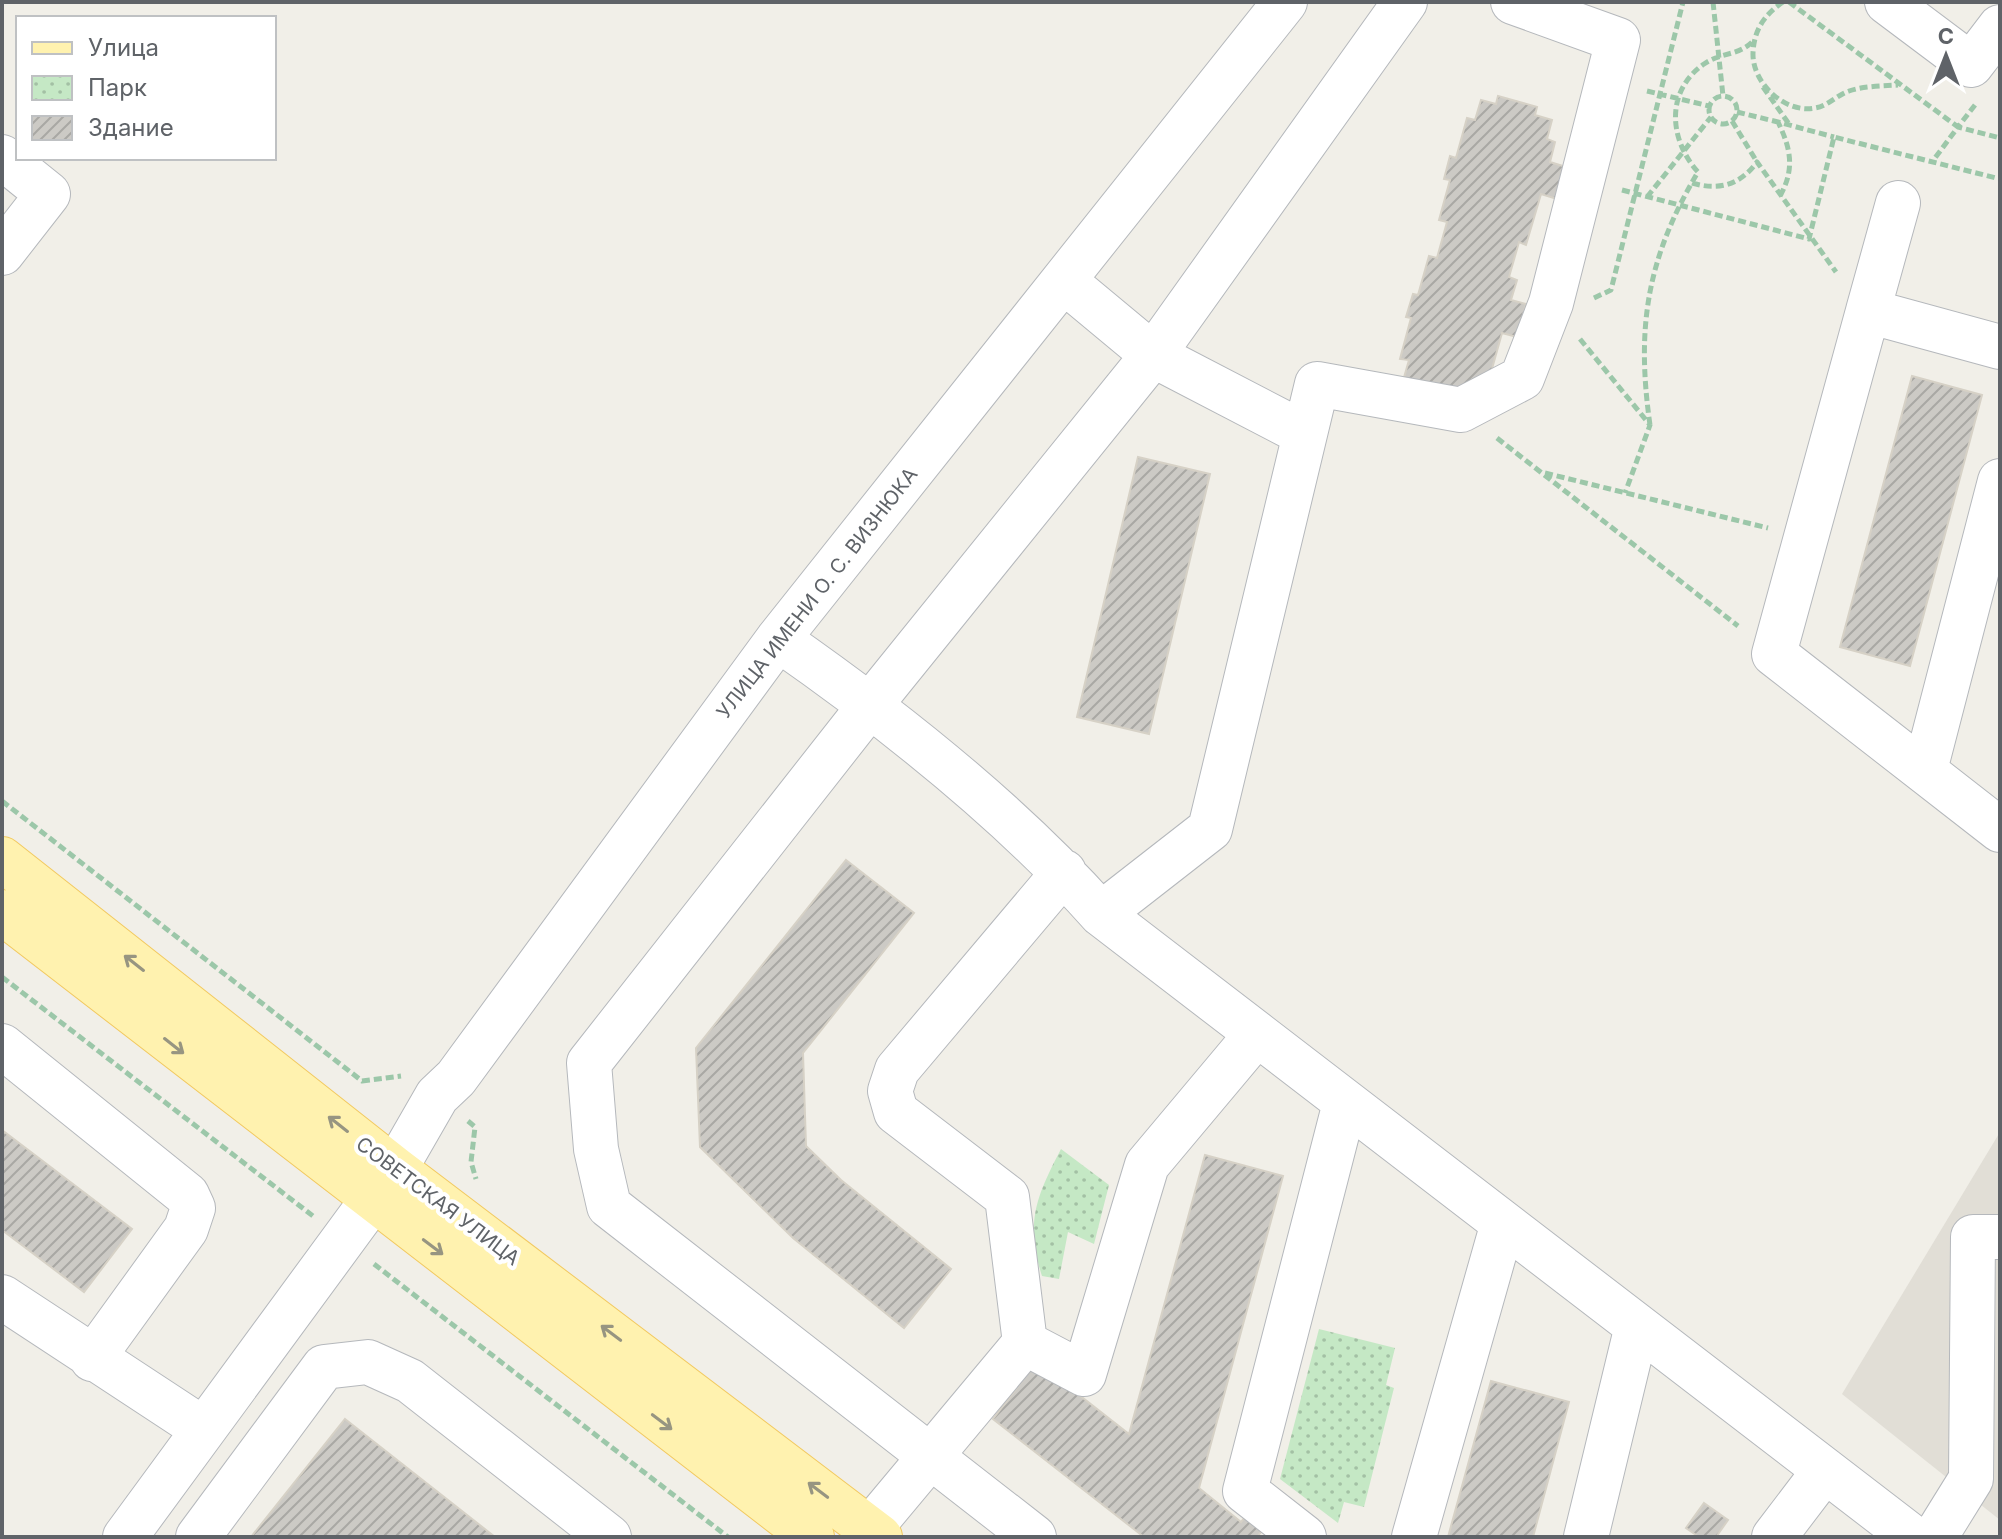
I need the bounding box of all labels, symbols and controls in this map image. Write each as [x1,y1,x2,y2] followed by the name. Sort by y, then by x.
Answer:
[16,16,276,160] legend
[1906,16,1986,96] north arrow
[1938,23,1954,49] text: С
[88,33,159,62] text: Улица
[88,73,147,102] text: Парк
[88,113,174,142] text: Здание
[712,463,923,723] street label: УЛИЦА ИМЕНИ О. С. ВИЗНЮКА
[124,954,145,971] one-way arrow
[163,1038,184,1055] one-way arrow
[328,1115,349,1133] one-way arrow
[352,1132,525,1270] street label: СОВЕТСКАЯ УЛИЦА
[422,1239,444,1256] one-way arrow
[601,1324,622,1341] one-way arrow
[651,1414,672,1431] one-way arrow
[808,1481,829,1498] one-way arrow

